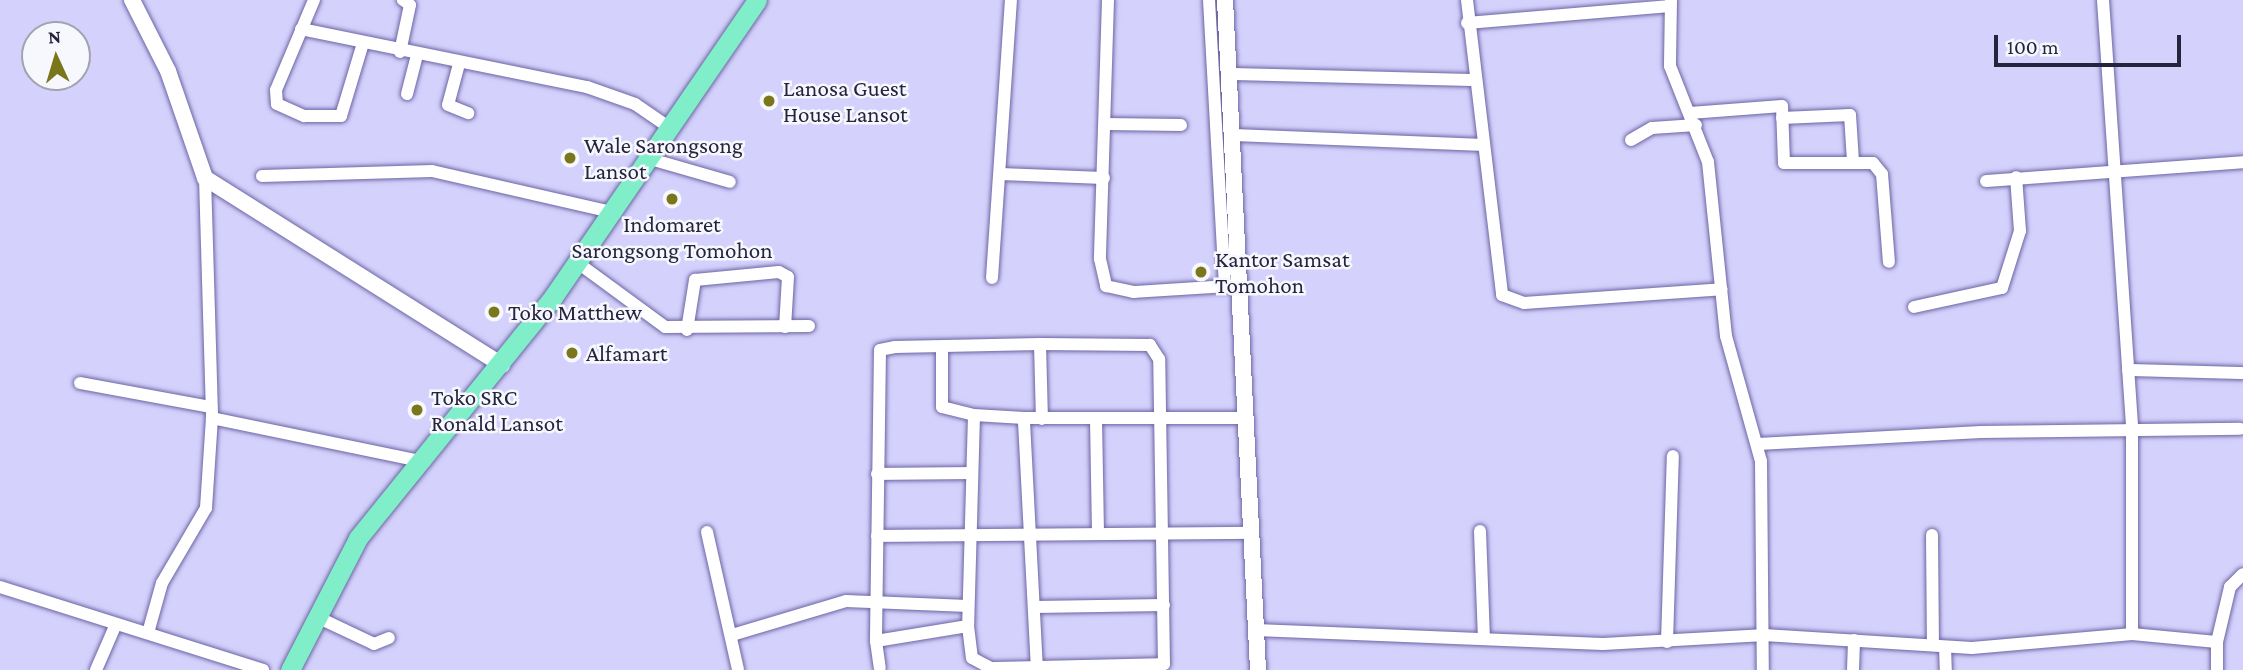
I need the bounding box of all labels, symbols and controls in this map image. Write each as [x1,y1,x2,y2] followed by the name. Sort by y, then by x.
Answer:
[21,21,91,91] north arrow
[1998,21,2185,65] scale bar
[47,26,62,47] text: N
[2007,35,2059,59] text: 100 m
[783,74,908,128] place label: Lanosa Guest House Lansot
[761,93,777,109] marker: Lanosa Guest House Lansot
[584,131,743,185] place label: Wale Sarongsong Lansot
[562,150,578,166] marker: Wale Sarongsong Lansot
[664,191,680,207] marker: Indomaret Sarongsong Tomohon
[571,210,773,264] place label: Indomaret Sarongsong Tomohon
[1215,245,1350,299] place label: Kantor Samsat Tomohon
[1193,264,1209,280] marker: Kantor Samsat Tomohon
[508,298,642,326] place label: Toko Matthew
[486,304,502,320] marker: Toko Matthew
[586,339,667,367] place label: Alfamart
[564,345,580,361] marker: Alfamart
[431,383,563,437] place label: Toko SRC Ronald Lansot
[409,402,425,418] marker: Toko SRC Ronald Lansot

